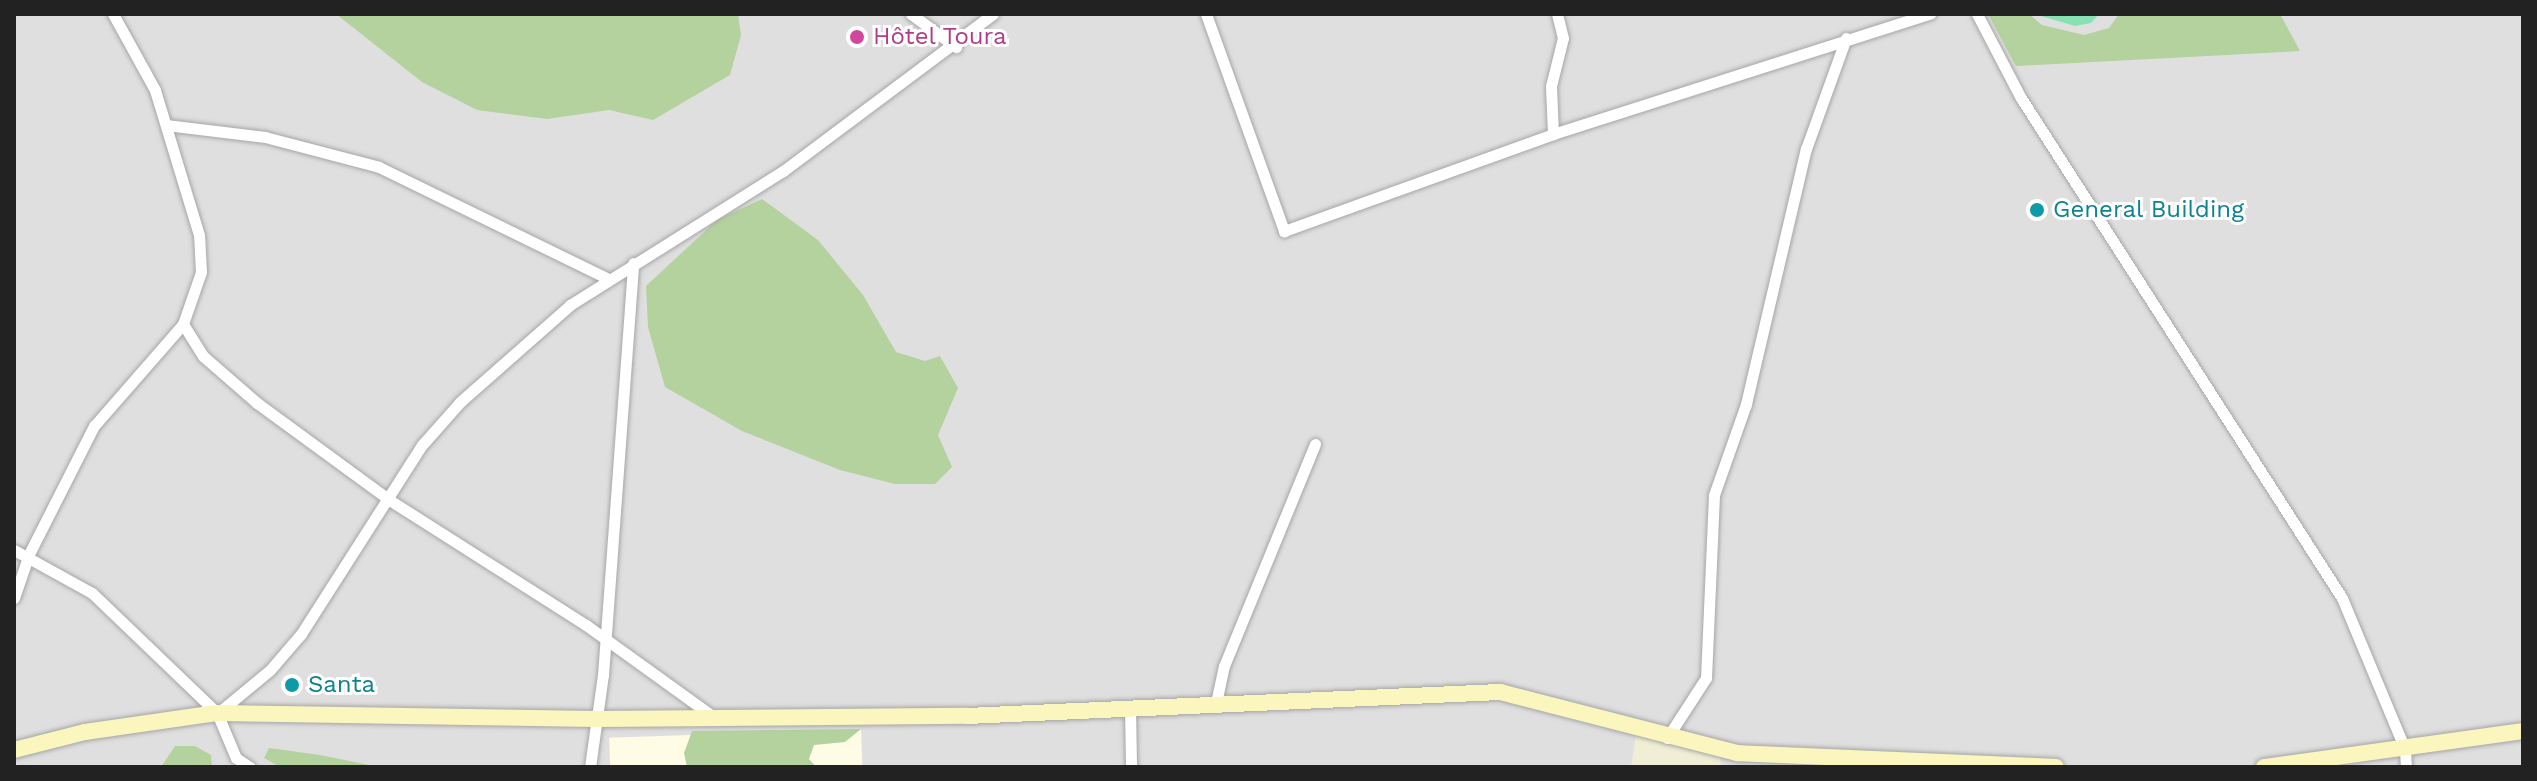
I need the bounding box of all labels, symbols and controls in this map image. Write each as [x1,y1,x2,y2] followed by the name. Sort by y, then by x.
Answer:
[873,23,1008,51] place label: Hôtel Toura
[848,28,866,46] marker: Hôtel Toura
[2053,196,2245,224] place label: General Building
[2028,201,2046,219] marker: General Building
[308,671,375,699] place label: Santa
[283,676,301,694] marker: Santa

